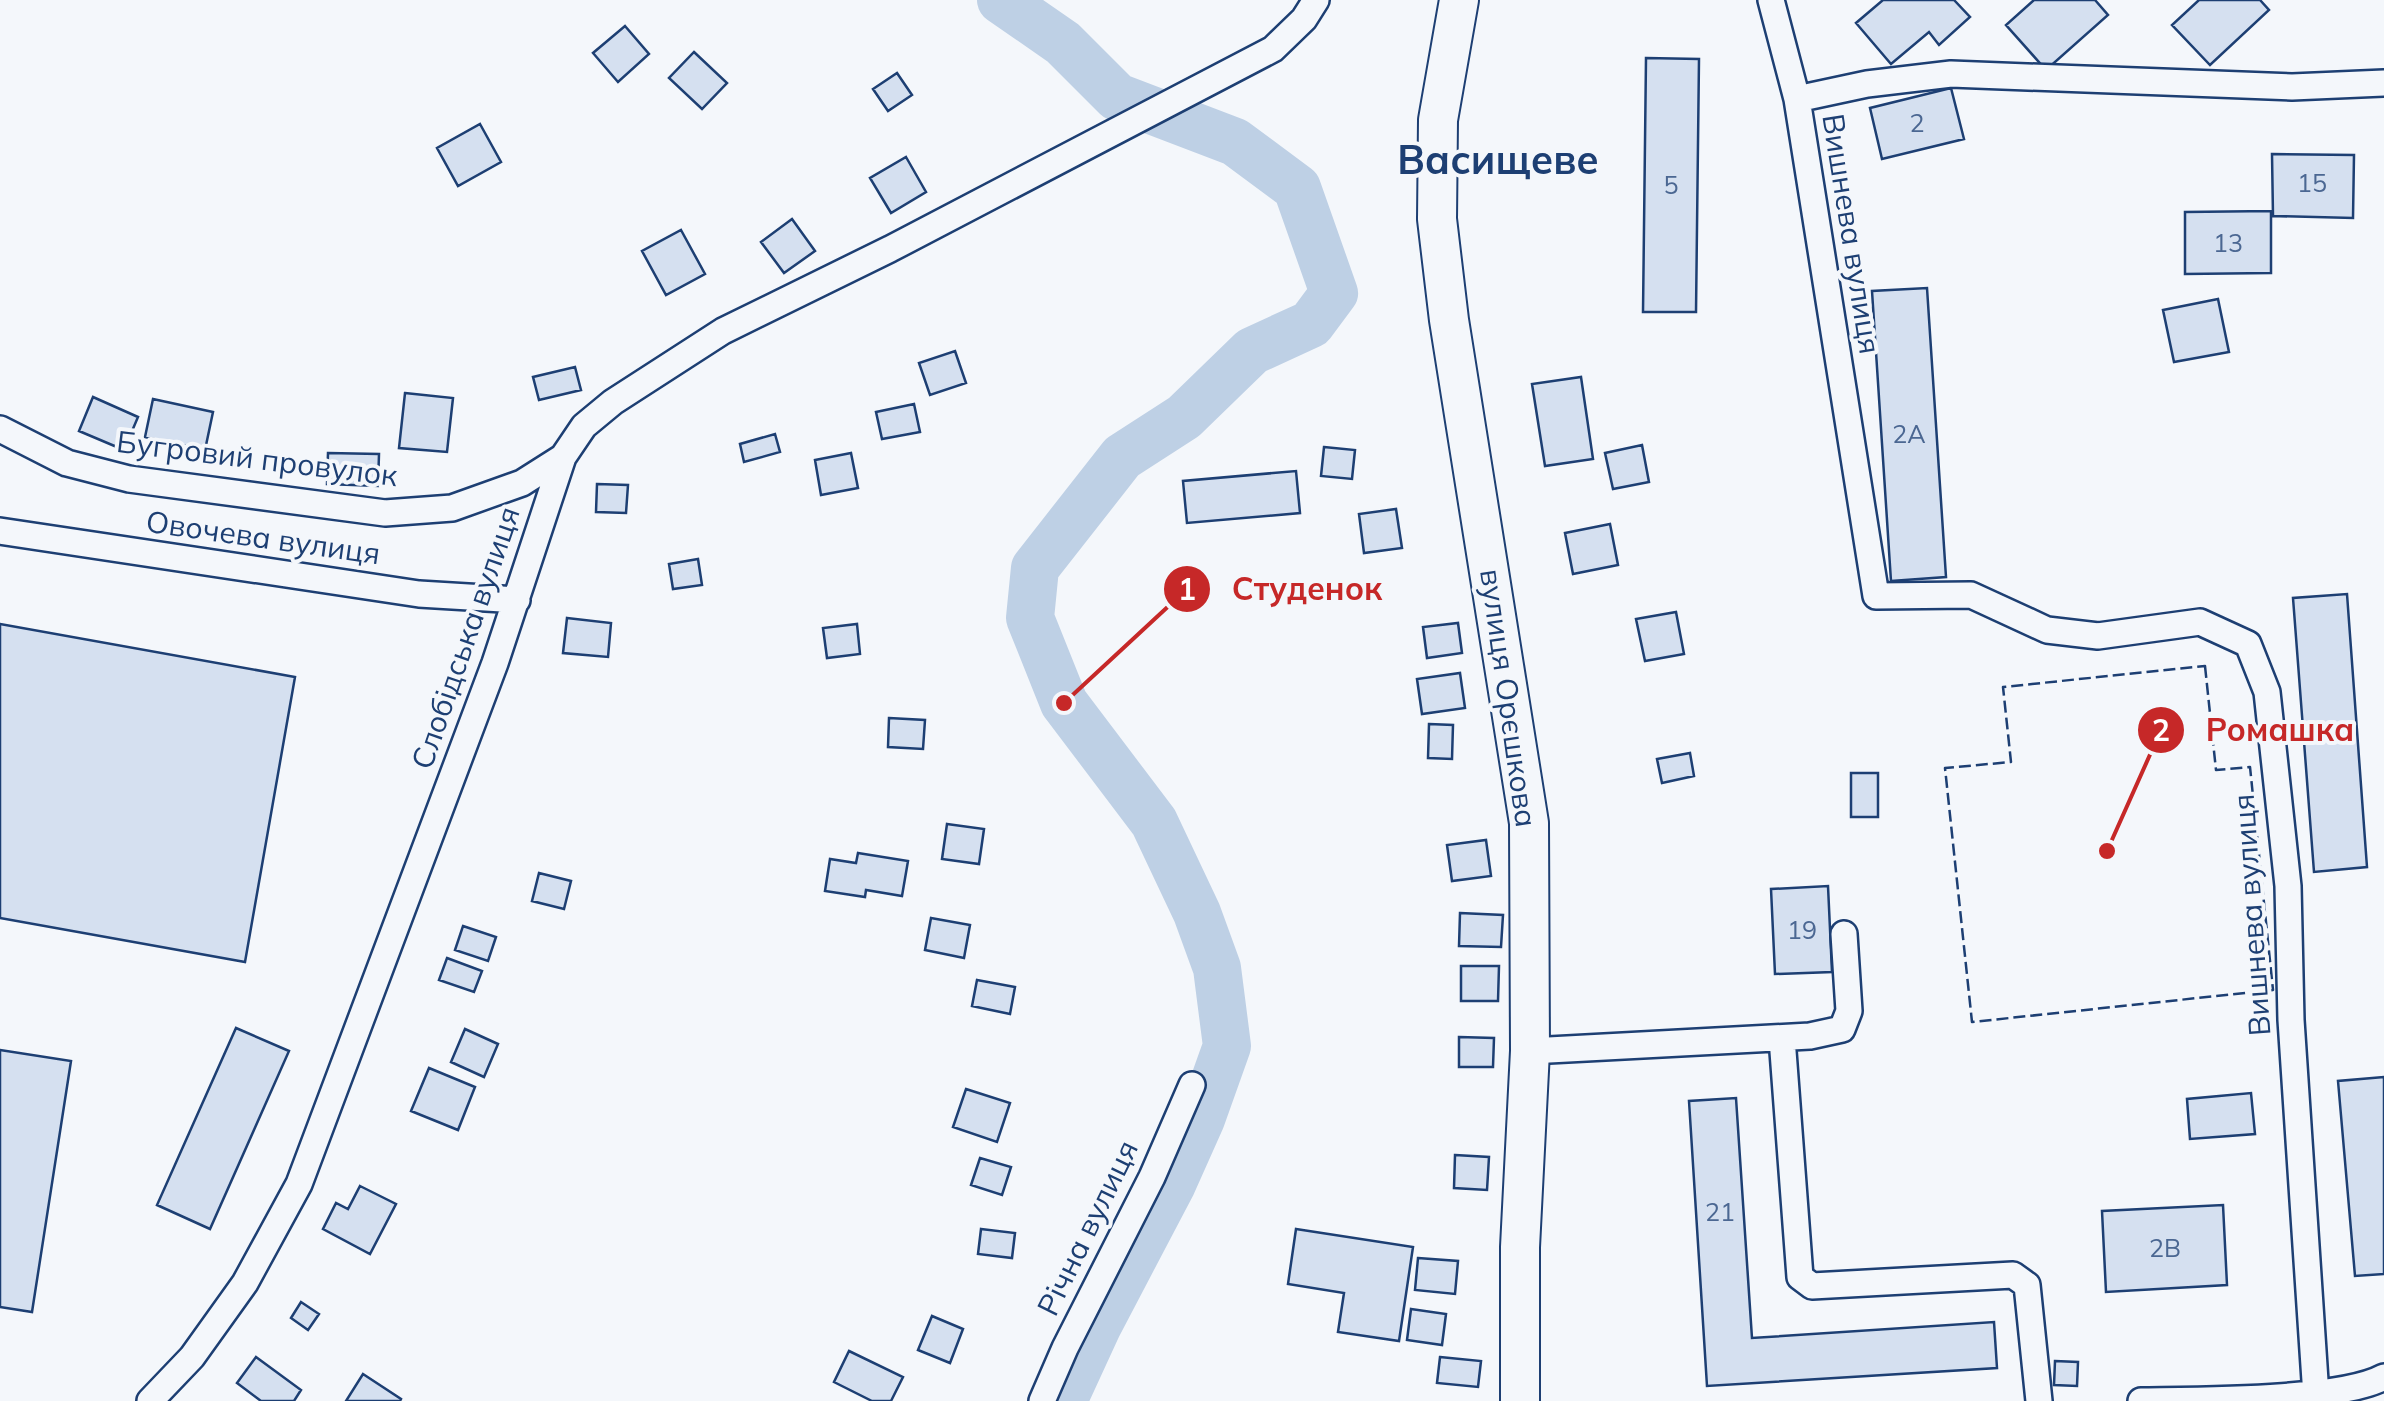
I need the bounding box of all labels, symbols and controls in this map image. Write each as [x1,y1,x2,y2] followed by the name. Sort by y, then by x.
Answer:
[1909,107,1925,138] house number: 2
[1814,111,1890,357] street label: Вишнева вулиця
[1397,134,1599,184] district label: Васищеве
[2297,167,2327,198] house number: 15
[1663,169,1679,200] house number: 5
[2213,227,2243,258] house number: 13
[1892,418,1926,449] house number: 2А
[114,422,401,494] street label: Бугровий провулок
[144,502,383,572] street label: Овочева вулиця
[402,502,528,774] street label: Слобідська вулиця
[1162,558,1402,620] callout: Студенок
[1472,566,1546,830] street label: вулиця Орєшкова
[1232,568,1383,608] text: Студенок
[1178,570,1196,608] text: 1
[2136,699,2374,761] callout: Ромашка
[2206,709,2354,749] text: Ромашка
[2152,711,2170,749] text: 2
[2224,793,2278,1037] street label: Вишнева вулиця
[1787,914,1817,945] house number: 19
[1028,1134,1146,1321] street label: Річна вулиця
[1705,1196,1735,1227] house number: 21
[2149,1232,2181,1263] house number: 2В

